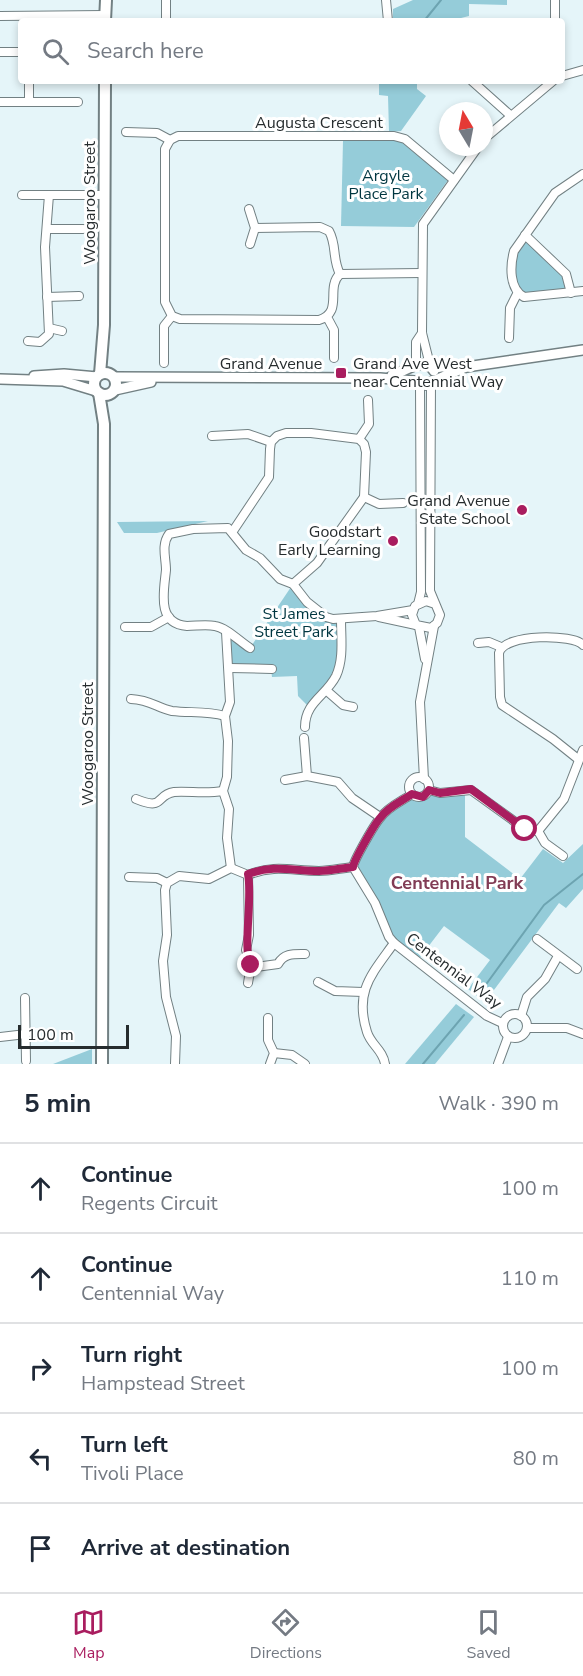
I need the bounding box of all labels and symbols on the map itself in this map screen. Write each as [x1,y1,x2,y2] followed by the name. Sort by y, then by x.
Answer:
[439,102,493,156] north arrow
[255,112,383,134] street label: Augusta Crescent
[79,141,101,265] street label: Woogaroo Street
[348,165,425,205] park label: Argyle Place Park
[220,353,322,375] street label: Grand Avenue
[353,353,504,393] place label: Grand Ave West near Centennial Way
[334,366,348,380] marker: Grand Ave West near Centennial Way
[407,490,510,530] place label: Grand Avenue State School
[515,503,529,517] marker: Grand Avenue State School
[278,521,381,561] place label: Goodstart Early Learning
[386,534,400,548] marker: Goodstart Early Learning
[254,603,335,643] park label: St James Street Park
[77,682,99,806] street label: Woogaroo Street
[511,815,537,841] route start
[391,871,524,895] district label: Centennial Park
[402,928,507,1015] street label: Centennial Way
[237,951,263,977] route end
[18,1022,129,1050] scale bar

